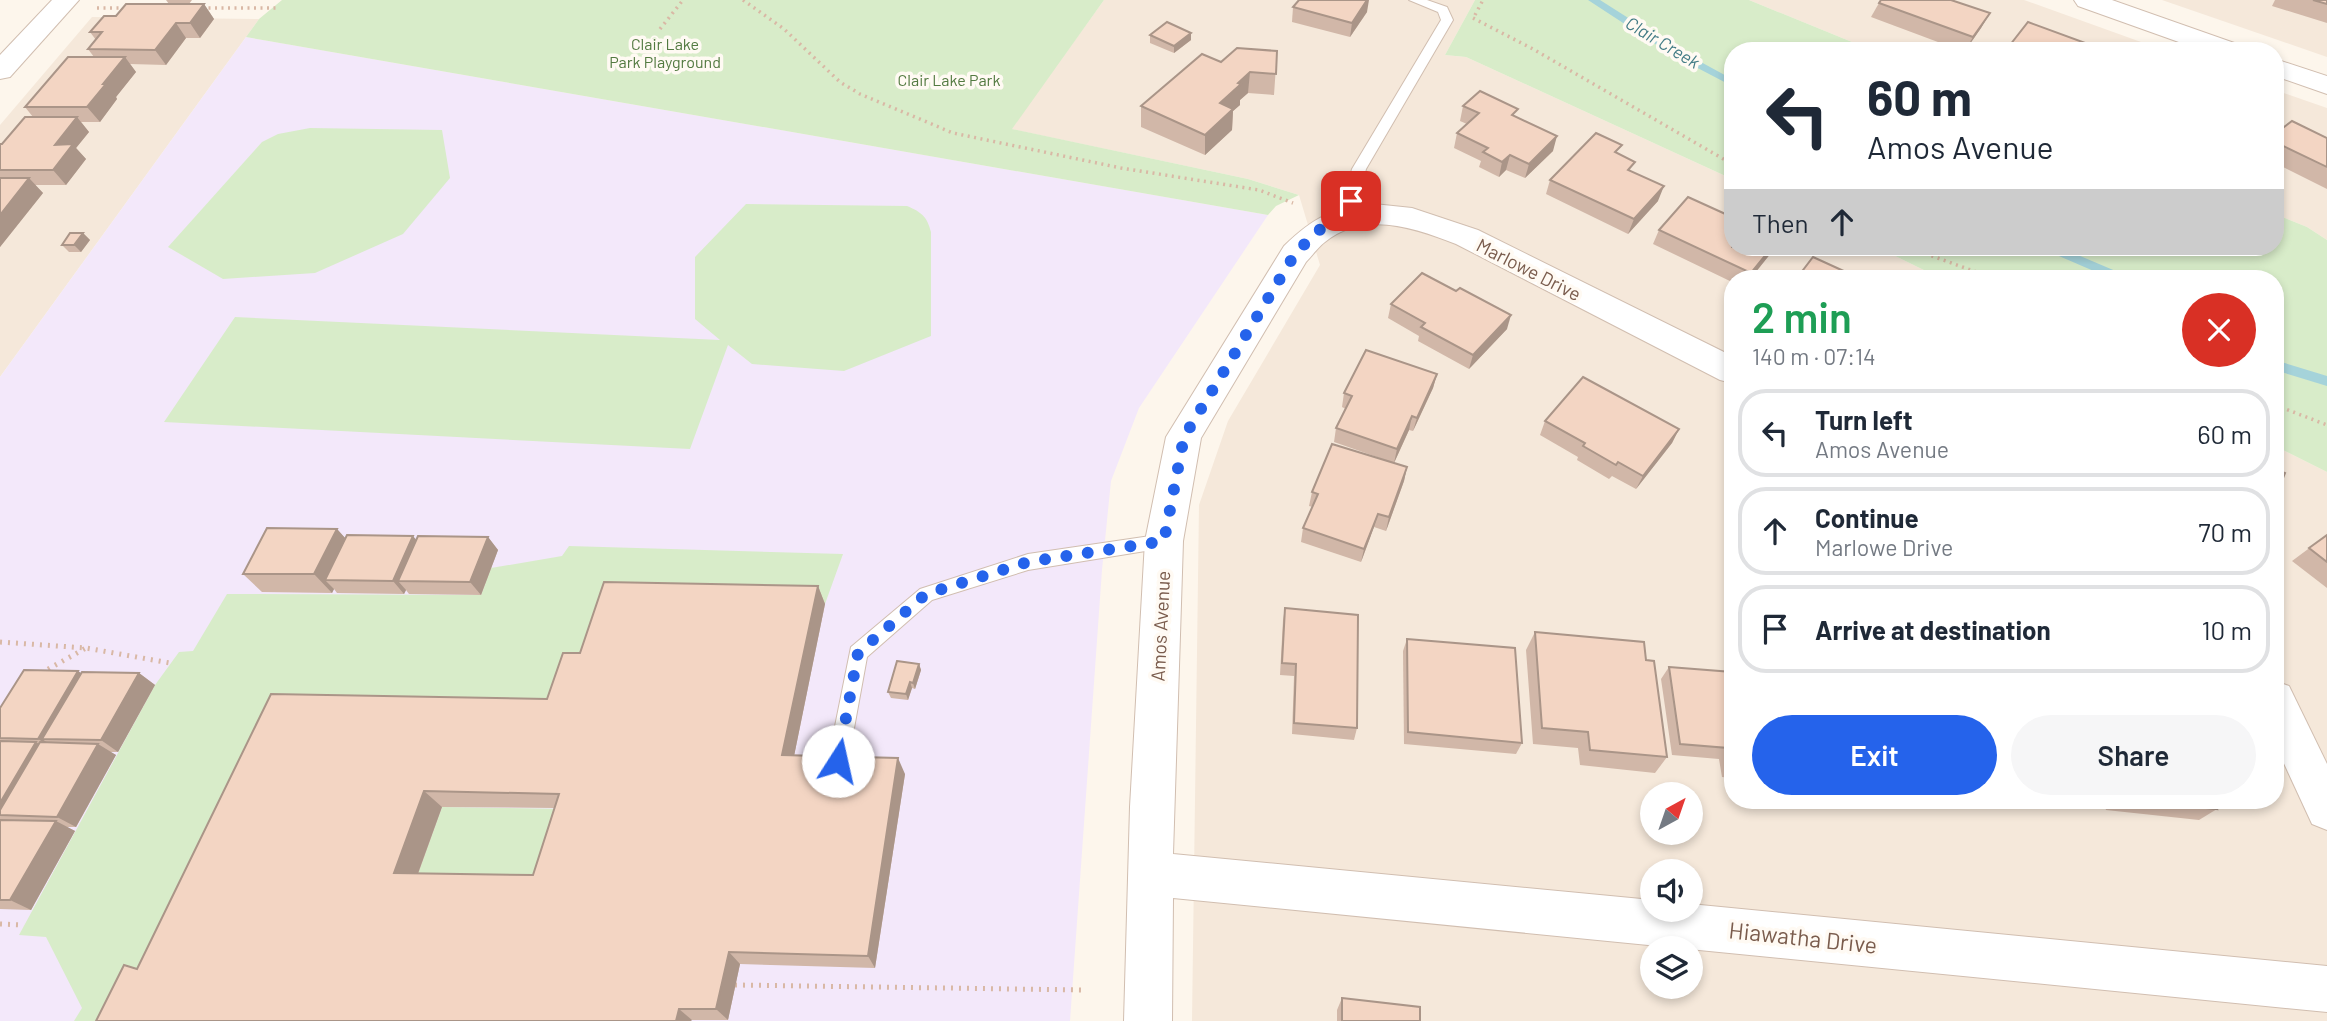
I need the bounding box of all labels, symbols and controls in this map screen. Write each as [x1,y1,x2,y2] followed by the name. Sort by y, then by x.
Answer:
[1622,11,1704,73] water label: Clair Creek
[609,34,721,71] park label: Clair Lake Park Playground
[1867,67,1972,126] text: 60 m
[898,70,1000,89] park label: Clair Lake Park
[1752,70,1843,161] icon: left
[1867,127,2054,165] text: Amos Avenue
[1321,171,1381,231] pin
[1332,182,1370,220] icon: arrive
[1823,203,1861,241] icon: ahead
[1752,207,1809,238] text: Then
[1473,233,1585,305] street label: Marlowe Drive
[1752,291,1852,341] text: 2 min
[2182,293,2256,367] button: close
[1752,342,1876,370] text: 140 m · 07:14
[1815,404,1913,435] text: Turn left
[1756,414,1794,452] icon: left
[2197,418,2252,449] text: 60 m
[1815,435,1949,463] text: Amos Avenue
[1815,502,1919,533] text: Continue
[1756,512,1794,550] icon: ahead
[2198,516,2252,547] text: 70 m
[1815,533,1953,561] text: Marlowe Drive
[1146,570,1174,682] street label: Amos Avenue
[1756,610,1794,648] icon: arrive
[1815,614,2051,645] text: Arrive at destination
[2202,614,2252,645] text: 10 m
[1752,715,1997,795] button: Exit
[2011,715,2256,795] button: Share
[801,724,875,798] position arrow
[1640,782,1703,845] north arrow
[1640,782,1703,999] map controls
[1640,859,1703,922] button: sound
[1727,915,1879,959] street label: Hiawatha Drive
[1640,936,1703,999] button: layers

